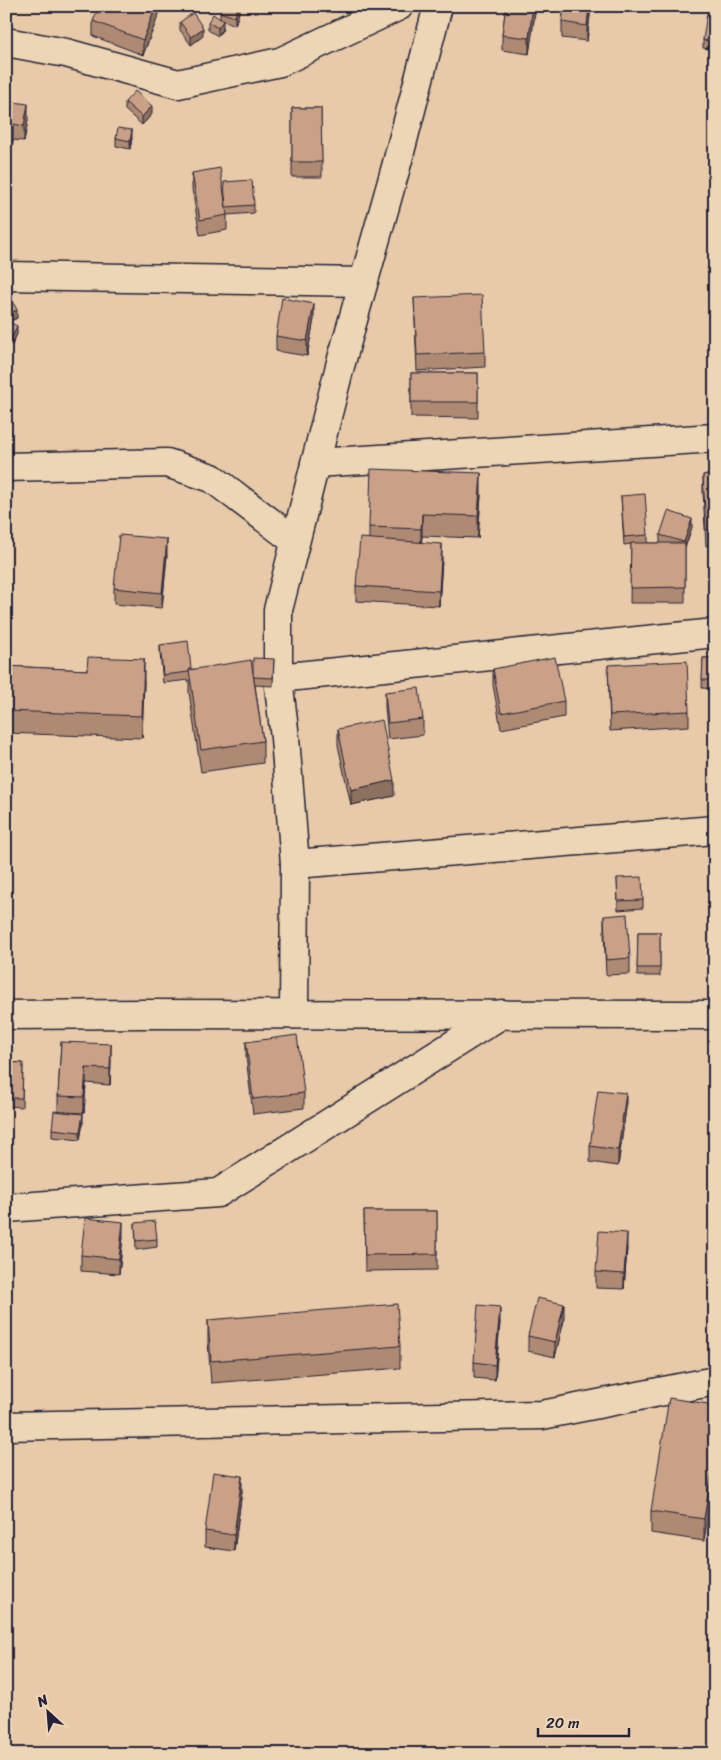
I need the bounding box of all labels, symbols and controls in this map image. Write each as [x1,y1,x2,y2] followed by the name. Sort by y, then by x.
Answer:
[32,1687,53,1715] text: N
[22,1688,72,1738] north arrow
[538,1705,630,1737] scale bar
[546,1710,580,1736] text: 20 m

